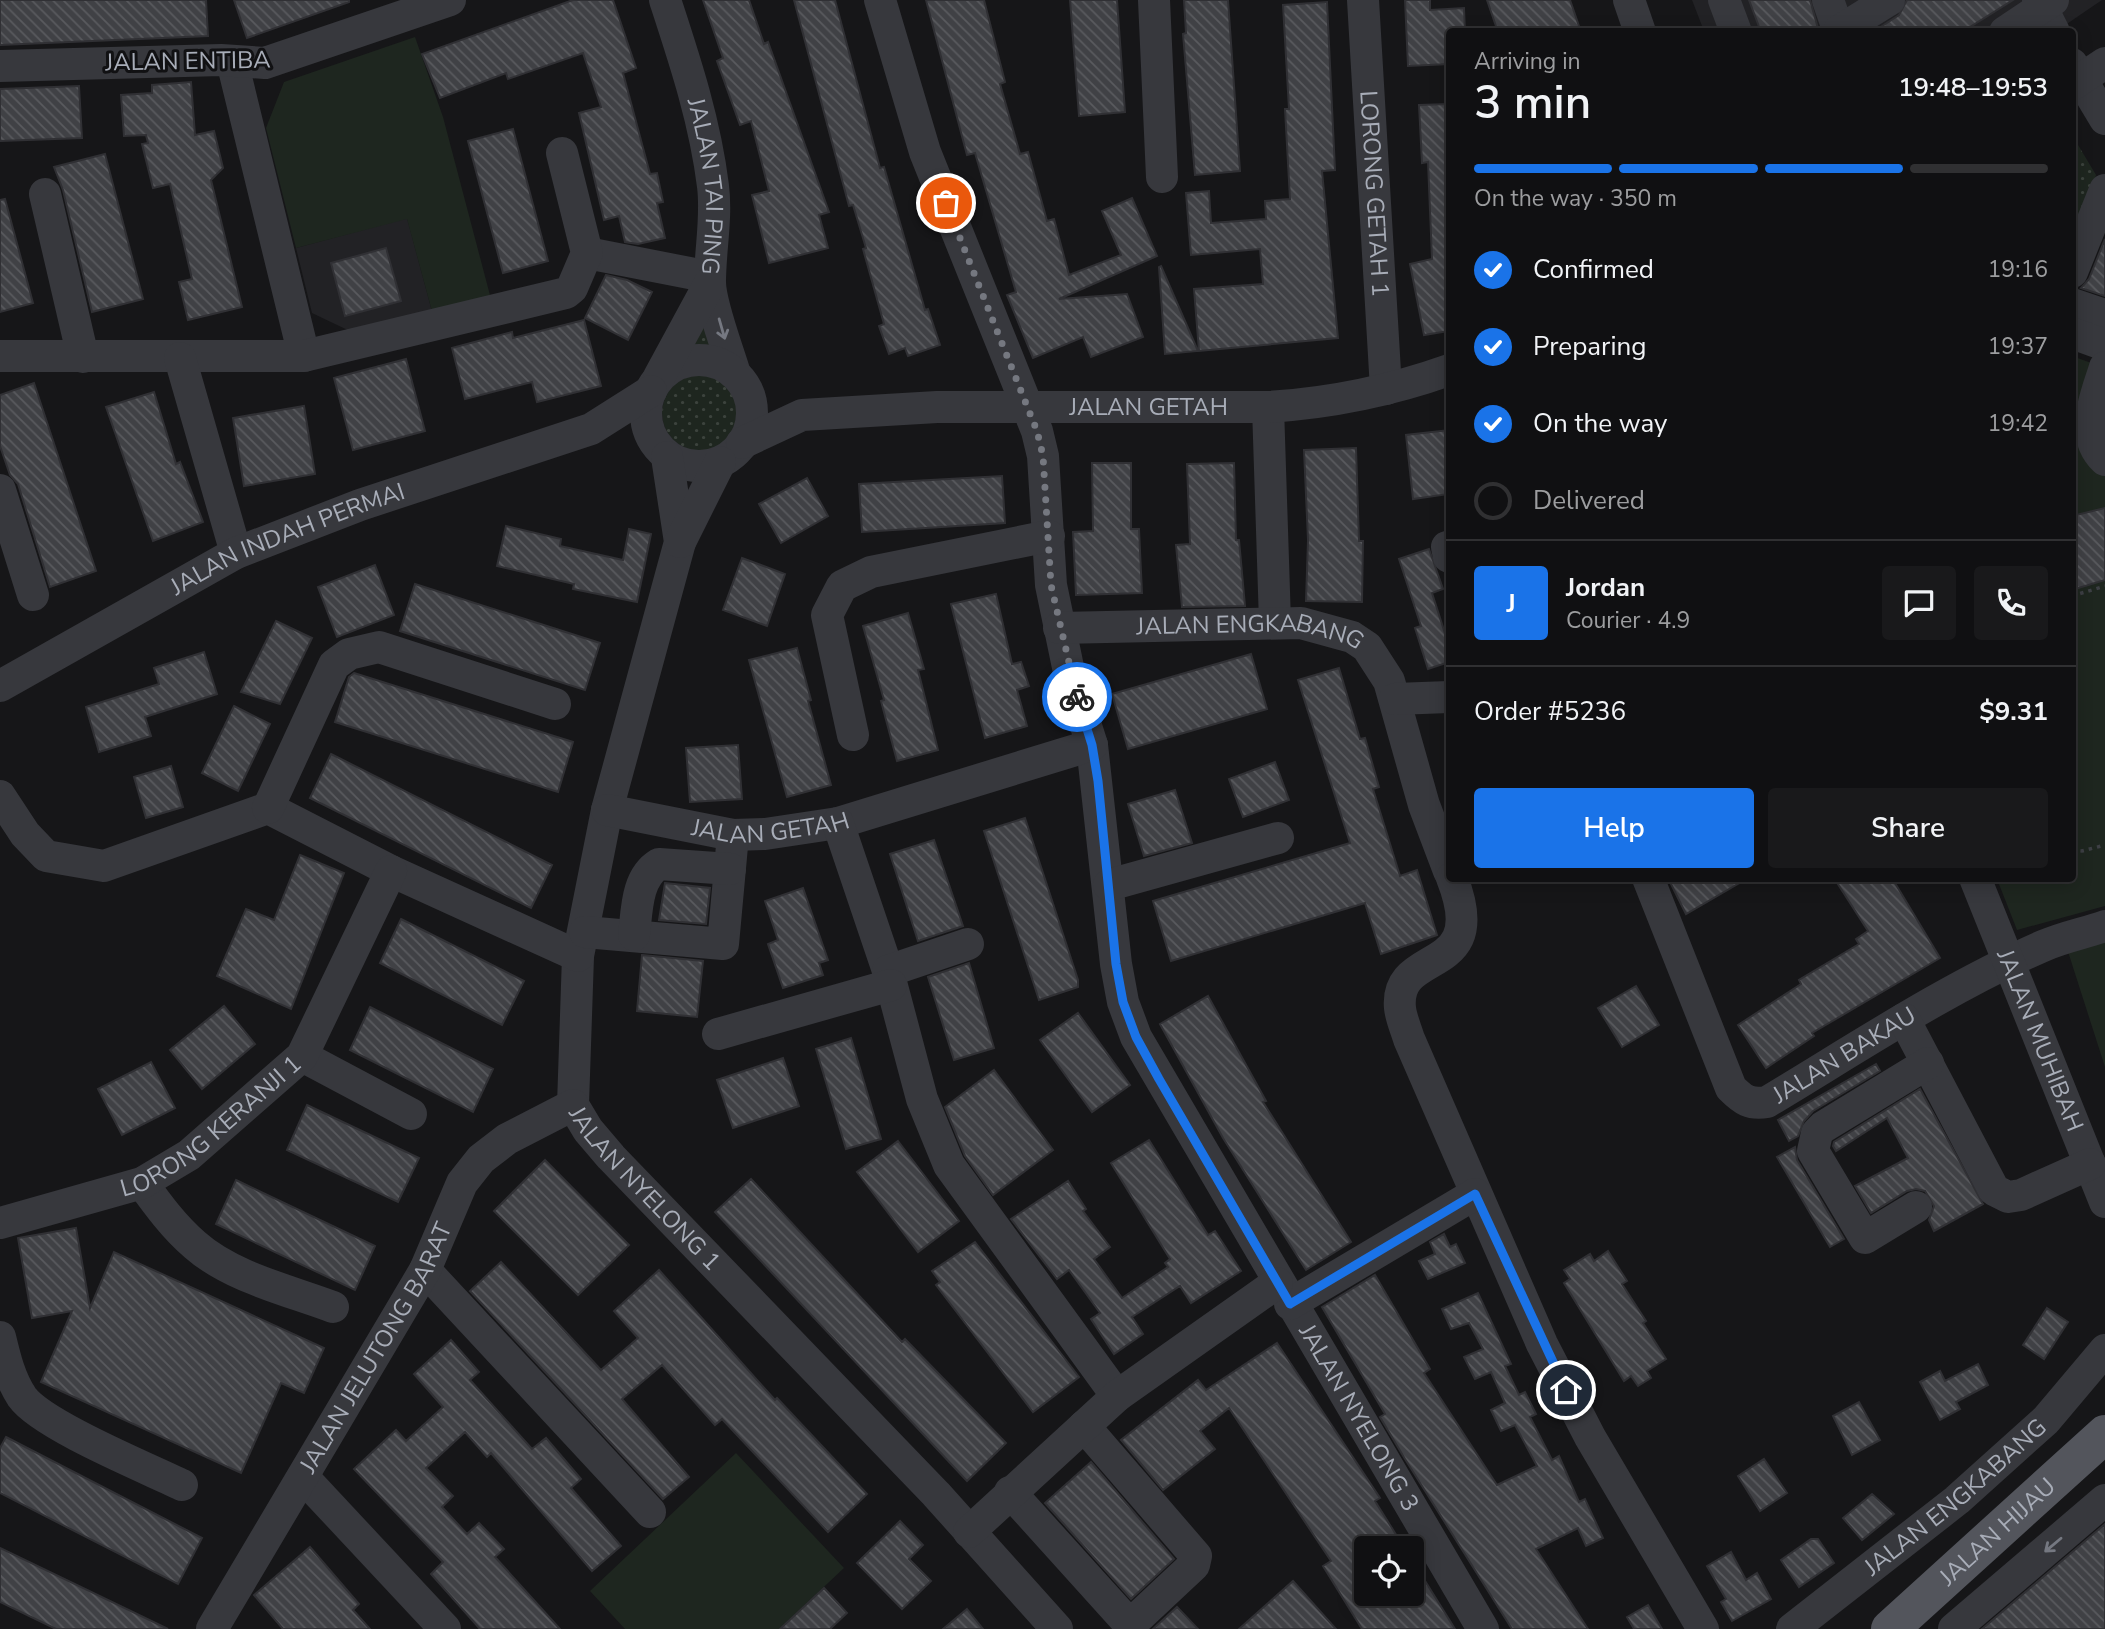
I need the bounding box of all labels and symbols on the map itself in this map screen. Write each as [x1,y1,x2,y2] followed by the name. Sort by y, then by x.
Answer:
[104,44,271,78] street label: JALAN ENTIBA
[1352,90,1397,298] street label: LORONG GETAH 1
[680,93,730,275] street label: JALAN TAI PING
[916,173,976,233] pin
[717,318,730,340] one-way arrow
[1068,391,1228,423] street label: JALAN GETAH
[164,475,409,603] street label: JALAN INDAH PERMAI
[1135,606,1371,657] street label: JALAN ENGKABANG
[1042,662,1112,732] courier
[688,804,853,851] street label: JALAN GETAH
[1989,944,2091,1136] street label: JALAN MUHIBAH
[1766,999,1922,1111] street label: JALAN BAKAU
[117,1048,308,1204] street label: LORONG KERANJI 1
[561,1100,728,1277] street label: JALAN NYELONG 1
[292,1217,460,1480] street label: JALAN JELUTONG BARAT
[1291,1317,1427,1517] street label: JALAN NYELONG 3
[1536,1360,1596,1420] pin
[1857,1411,2053,1583] street label: JALAN ENGKABANG
[1932,1471,2062,1593] street label: JALAN HIJAU
[2044,1537,2062,1553] one-way arrow

